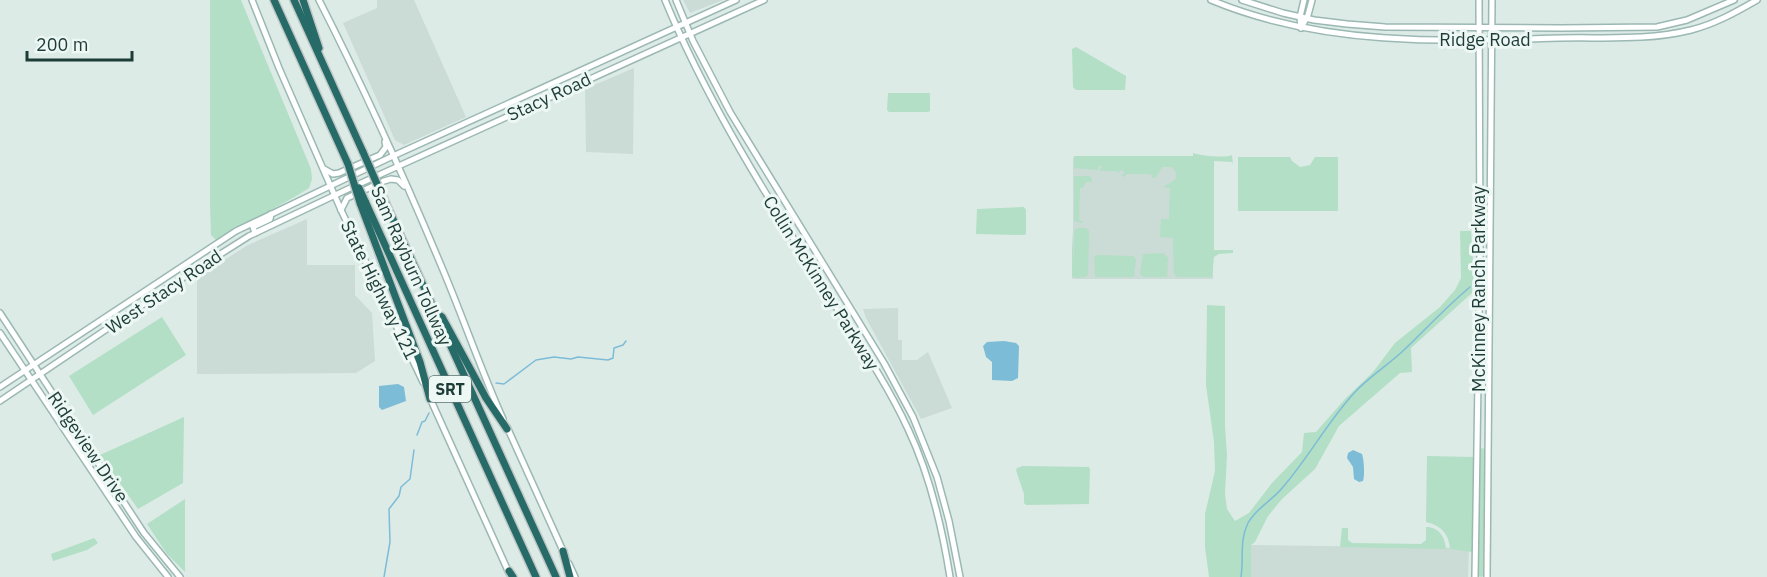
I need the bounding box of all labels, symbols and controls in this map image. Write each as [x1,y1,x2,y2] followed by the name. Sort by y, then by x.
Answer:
[27,24,132,62] scale bar
[1439,28,1531,51] street label: Ridge Road
[36,33,88,56] text: 200 m
[503,67,594,126] street label: Stacy Road
[366,182,457,349] street label: Sam Rayburn Tollway
[1467,186,1490,392] street label: McKinney Ranch Parkway
[758,191,885,374] street label: Collin McKinney Parkway
[336,216,423,363] street label: State Highway 121
[101,244,226,339] street label: West Stacy Road
[429,376,471,402] road number: SRT
[43,387,134,507] street label: Ridgeview Drive

